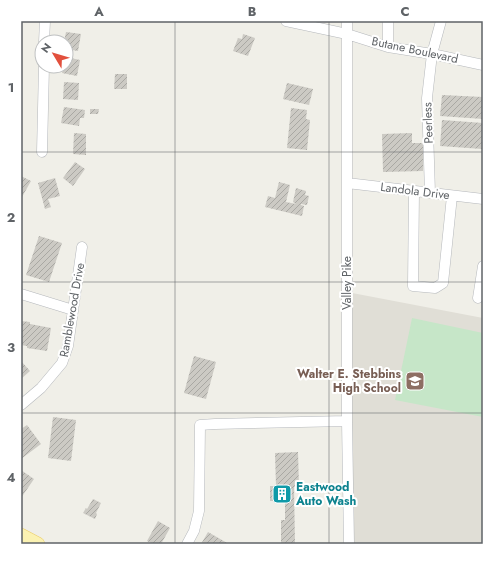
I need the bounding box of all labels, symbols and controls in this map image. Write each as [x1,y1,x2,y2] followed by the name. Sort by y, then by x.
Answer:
[93,2,104,21] text: A
[248,2,257,21] text: B
[400,2,410,21] text: C
[370,32,460,68] street label: Butane Boulevard
[34,34,74,74] north arrow
[37,39,55,56] text: N
[8,78,14,97] text: 1
[418,102,438,144] street label: Peerless
[379,178,451,204] street label: Landola Drive
[7,208,15,227] text: 2
[338,256,356,310] street label: Valley Pike
[55,261,89,359] street label: Ramblewood Drive
[7,338,15,357] text: 3
[297,365,402,397] place label: Walter E. Stebbins High School
[404,370,426,392] school or university icon: Walter E. Stebbins High School
[6,468,16,487] text: 4
[295,478,356,510] place label: Eastwood Auto Wash
[271,483,293,505] building icon: Eastwood Auto Wash

